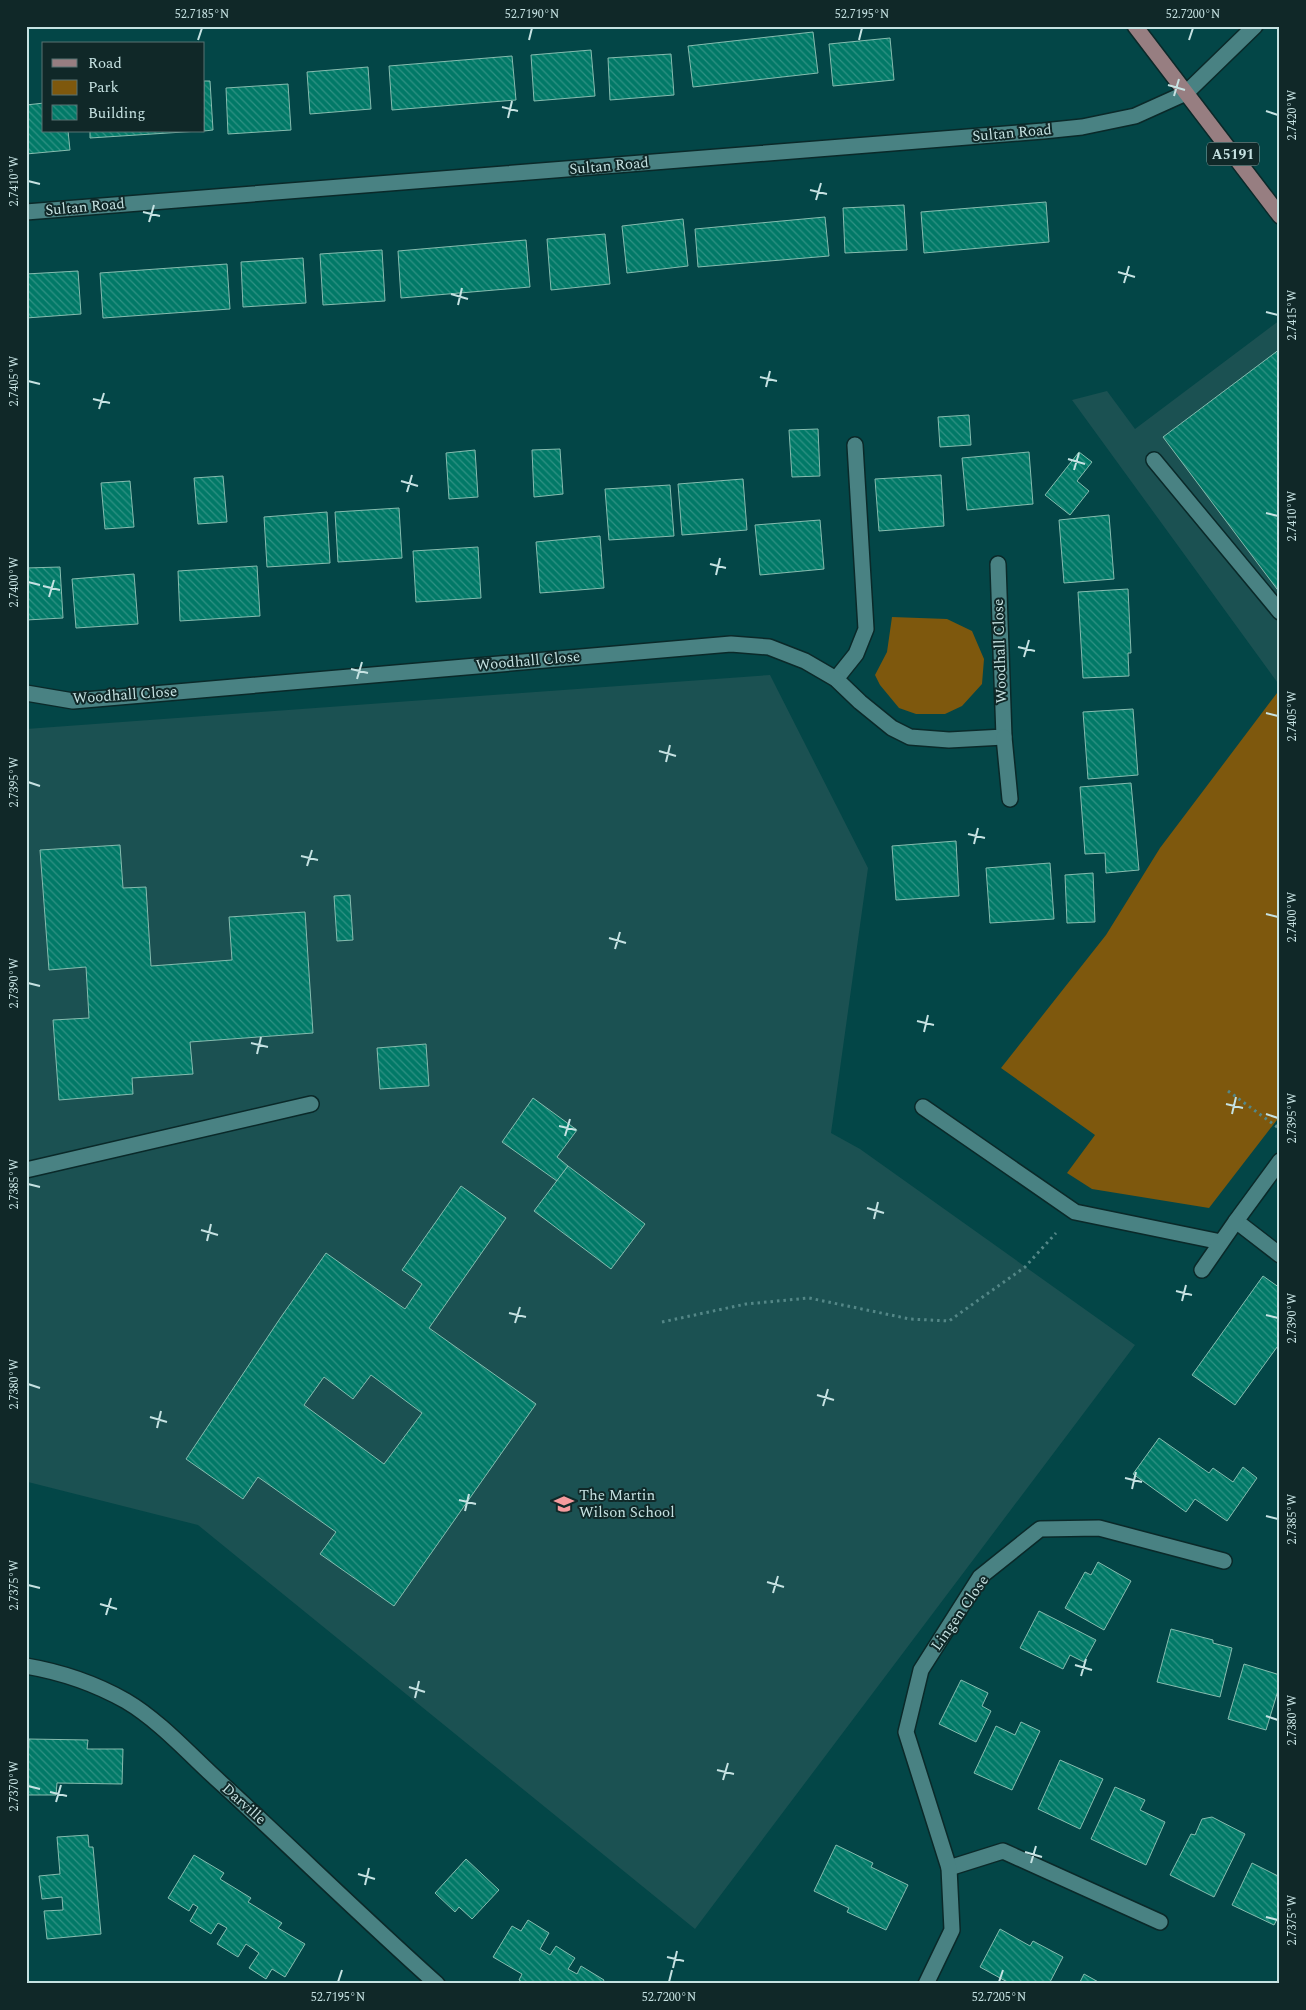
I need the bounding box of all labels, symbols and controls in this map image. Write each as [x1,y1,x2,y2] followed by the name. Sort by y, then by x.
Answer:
[175,5,229,24] text: 52.7185°N
[505,5,559,24] text: 52.7190°N
[835,5,889,24] text: 52.7195°N
[1166,5,1220,24] text: 52.7200°N
[42,42,205,132] legend
[88,52,122,75] text: Road
[88,76,119,99] text: Park
[1283,89,1302,140] text: 2.7420°W
[88,102,145,125] text: Building
[971,118,1053,148] street label: Sultan Road
[1207,142,1259,166] road number: A5191
[568,151,650,181] street label: Sultan Road
[5,155,24,206] text: 2.7410°W
[44,192,126,222] street label: Sultan Road
[1283,289,1302,340] text: 2.7415°W
[5,355,24,406] text: 2.7405°W
[1283,490,1302,541] text: 2.7410°W
[5,556,24,607] text: 2.7400°W
[987,598,1013,704] street label: Woodhall Close
[475,645,581,677] street label: Woodhall Close
[72,680,178,710] street label: Woodhall Close
[1283,690,1302,741] text: 2.7405°W
[5,756,24,807] text: 2.7395°W
[1283,891,1302,942] text: 2.7400°W
[5,957,24,1008] text: 2.7390°W
[1283,1092,1302,1143] text: 2.7395°W
[5,1158,24,1209] text: 2.7385°W
[1283,1292,1302,1343] text: 2.7390°W
[5,1358,24,1409] text: 2.7380°W
[579,1484,675,1524] place label: The Martin Wilson School
[553,1493,575,1515] school or university icon: The Martin Wilson School
[1283,1493,1302,1544] text: 2.7385°W
[5,1559,24,1610] text: 2.7375°W
[925,1570,995,1656] street label: Lingen Close
[1283,1694,1302,1745] text: 2.7380°W
[5,1760,24,1811] text: 2.7370°W
[217,1778,271,1830] street label: Darville
[1283,1894,1302,1945] text: 2.7375°W
[311,1988,365,2007] text: 52.7195°N
[642,1988,696,2007] text: 52.7200°N
[972,1988,1026,2007] text: 52.7205°N

